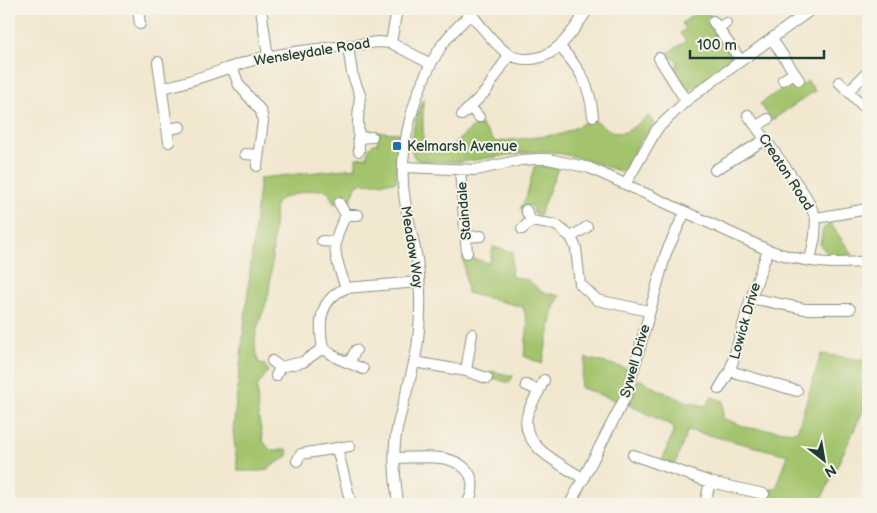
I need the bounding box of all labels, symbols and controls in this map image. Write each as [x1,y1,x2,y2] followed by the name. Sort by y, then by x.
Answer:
[690,28,823,60] scale bar
[253,34,371,70] street label: Wensleydale Road
[697,36,737,55] text: 100 m
[755,130,817,214] street label: Creaton Road
[407,138,517,155] place label: Kelmarsh Avenue
[391,140,403,152] marker: Kelmarsh Avenue
[453,181,475,241] street label: Staindale
[397,205,427,290] street label: Meadow Way
[726,281,764,361] street label: Lowick Drive
[616,322,654,400] street label: Sywell Drive
[800,436,850,486] north arrow
[822,461,839,481] text: N

